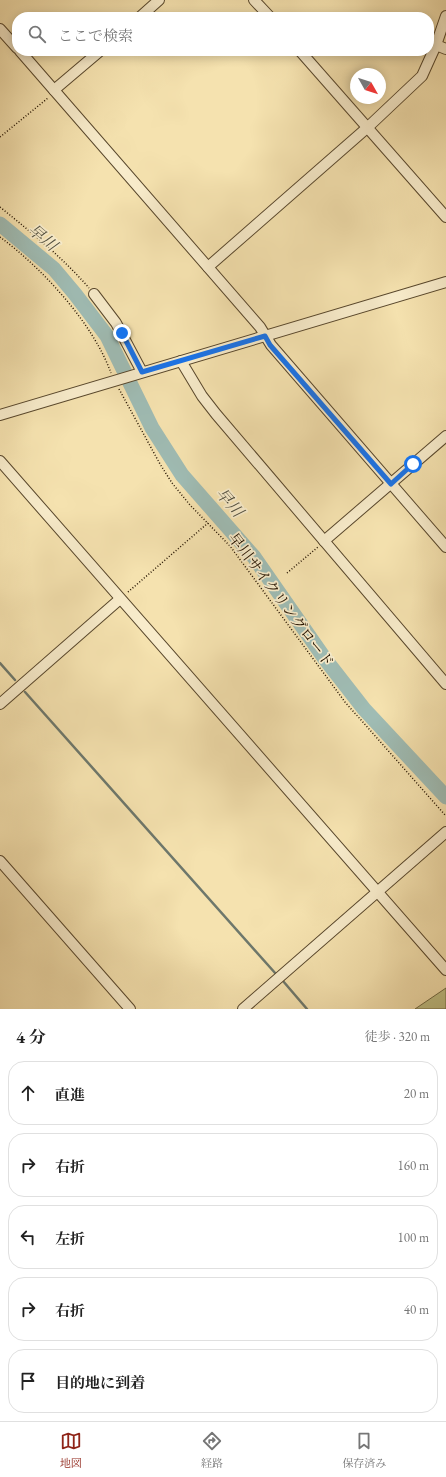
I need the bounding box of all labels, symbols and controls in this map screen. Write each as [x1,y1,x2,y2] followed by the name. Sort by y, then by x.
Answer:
[12,12,434,56] search box
[26,23,48,45] icon: search
[58,26,133,45] text: ここで検索
[350,68,386,104] north arrow
[24,219,63,257] water label: 早川
[113,324,131,342] route end
[404,455,422,473] route start
[211,483,249,523] water label: 早川
[225,529,338,671] street label: 早川サイクリングロード
[16,1026,46,1048] text: 4 分
[365,1028,430,1045] text: 徒歩 · 320 m
[17,1082,39,1104] icon: ahead
[55,1085,85,1104] text: 直進
[404,1085,429,1102] text: 20 m
[17,1154,39,1176] icon: right
[55,1157,85,1176] text: 右折
[398,1157,429,1174] text: 160 m
[17,1226,39,1248] icon: left
[55,1229,85,1248] text: 左折
[398,1229,429,1246] text: 100 m
[17,1298,39,1320] icon: right
[55,1301,85,1320] text: 右折
[404,1301,429,1318] text: 40 m
[17,1370,39,1392] icon: arrive
[55,1373,145,1392] text: 目的地に到着
[60,1430,82,1470] tab: 地図
[201,1430,223,1470] tab: 経路
[342,1430,386,1470] tab: 保存済み

